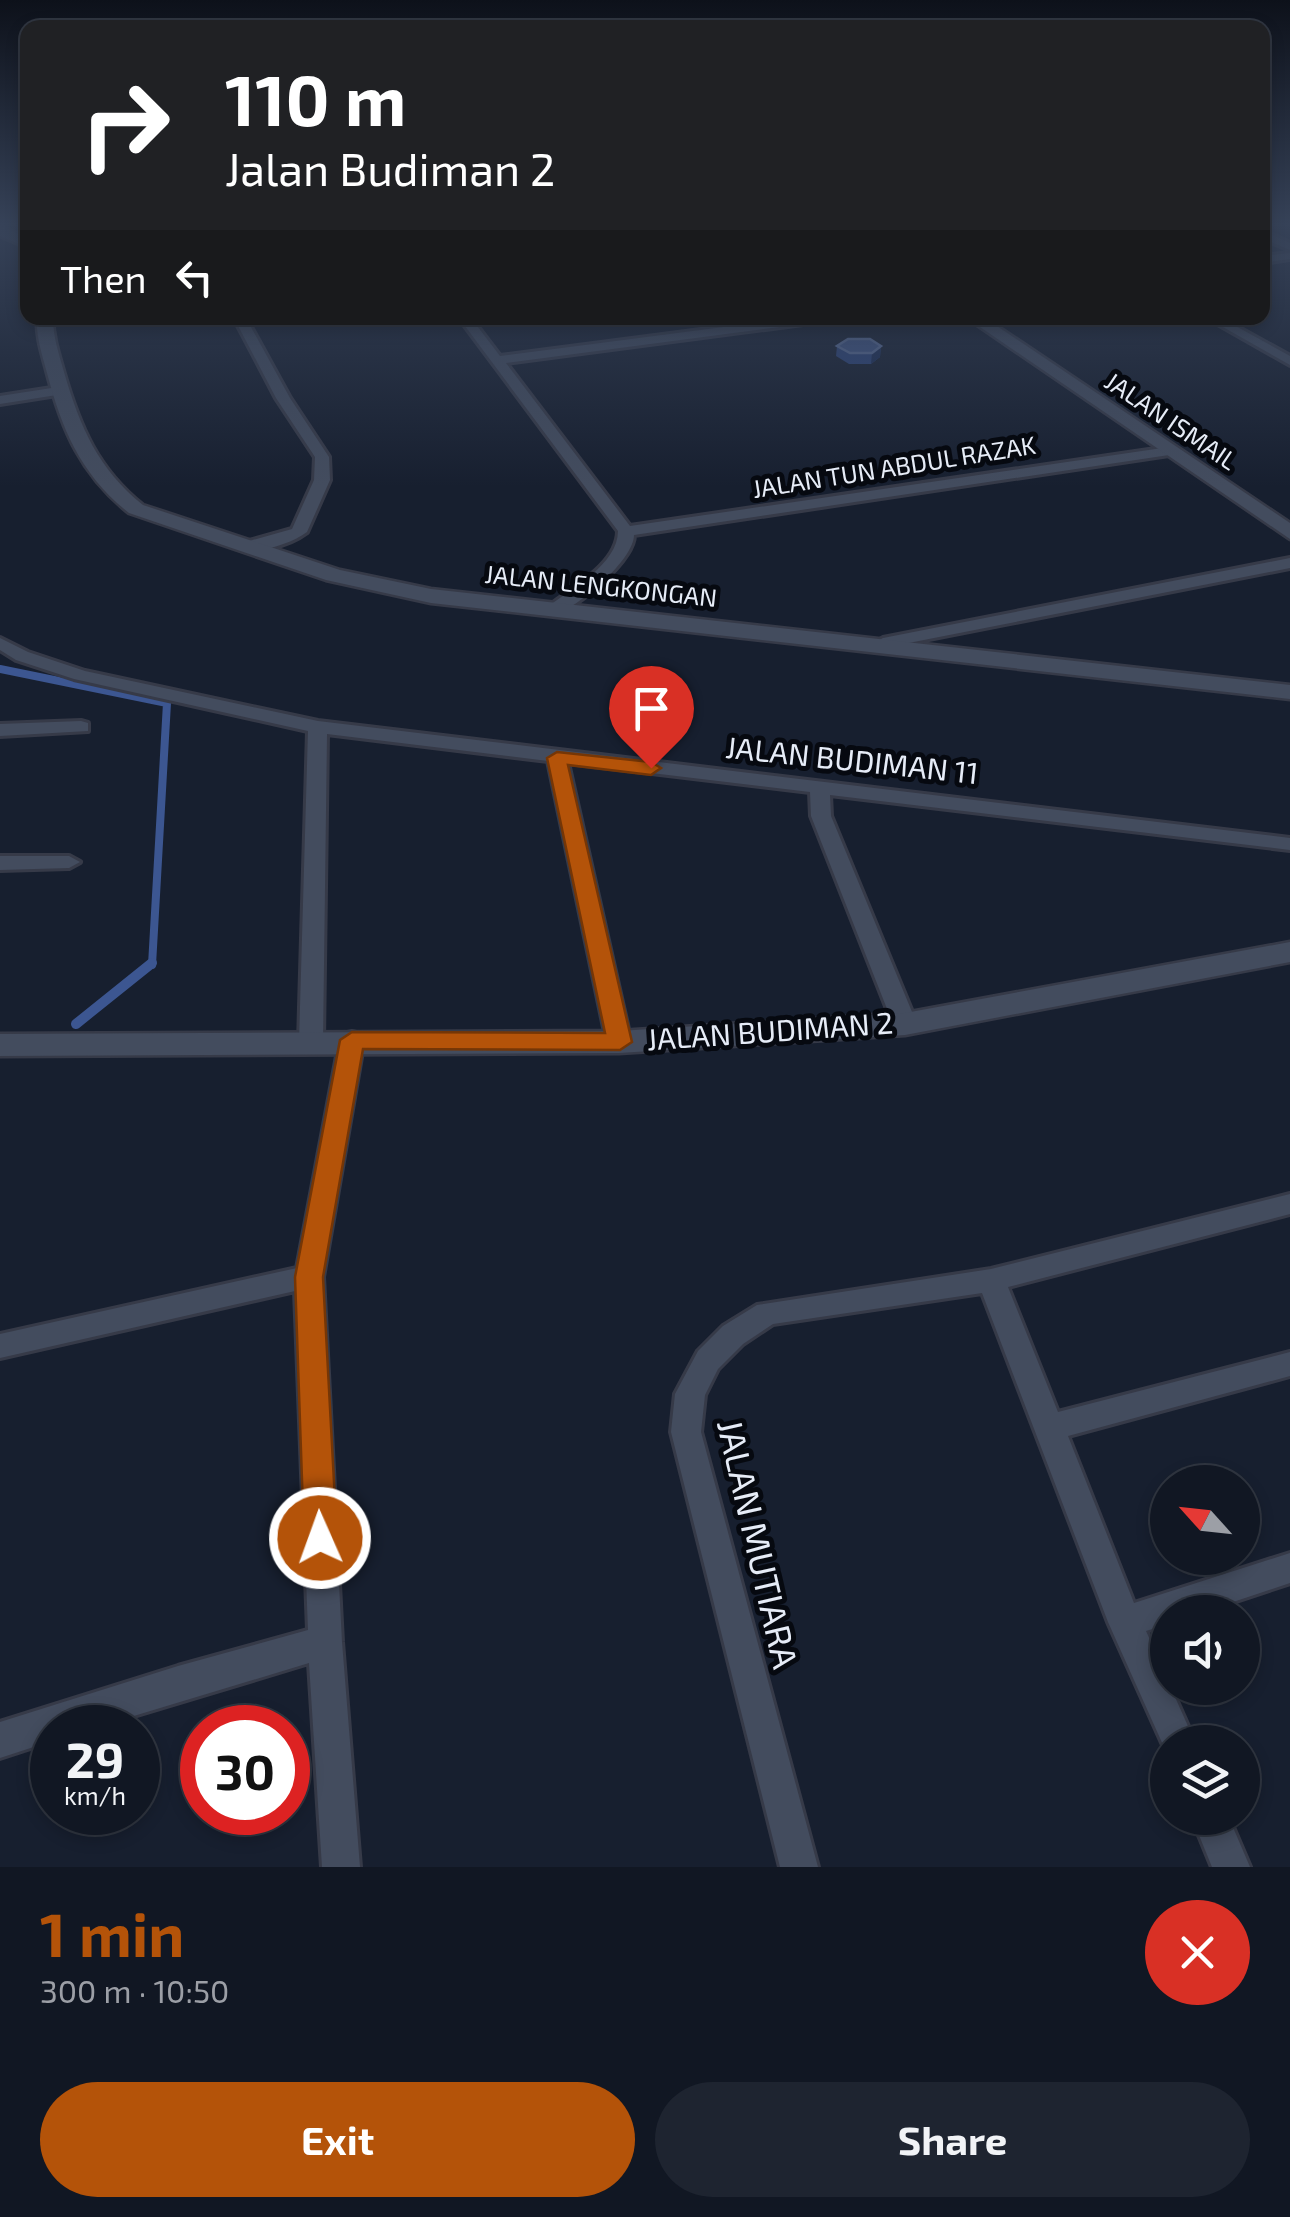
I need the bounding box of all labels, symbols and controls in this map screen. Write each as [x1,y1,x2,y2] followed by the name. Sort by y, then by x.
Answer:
[225,56,406,140] text: 110 m
[60,60,190,190] icon: right
[225,141,555,195] text: Jalan Budiman 2
[167,250,222,305] icon: left
[60,255,147,301] text: Then
[1100,365,1244,475] street label: JALAN ISMAIL
[750,429,1038,503] street label: JALAN TUN ABDUL RAZAK
[484,558,719,612] street label: JALAN LENGKONGAN
[609,666,694,769] pin
[624,681,679,736] icon: arrive
[724,728,980,790] street label: JALAN BUDIMAN 11
[645,1003,894,1057] street label: JALAN BUDIMAN 2
[710,1415,808,1673] street label: JALAN MUTIARA
[1150,1465,1260,1575] north arrow
[1150,1465,1260,1835] map controls
[268,1486,372,1590] position arrow
[1150,1595,1260,1705] button: sound
[180,1705,310,1835] speed limit sign: 30
[1150,1725,1260,1835] button: layers
[66,1728,124,1788] text: 29
[64,1780,126,1810] text: km/h
[40,1897,184,1969] text: 1 min
[1145,1900,1250,2005] button: close
[40,1971,229,2009] text: 300 m · 10:50
[40,2082,635,2197] button: Exit
[655,2082,1250,2197] button: Share

